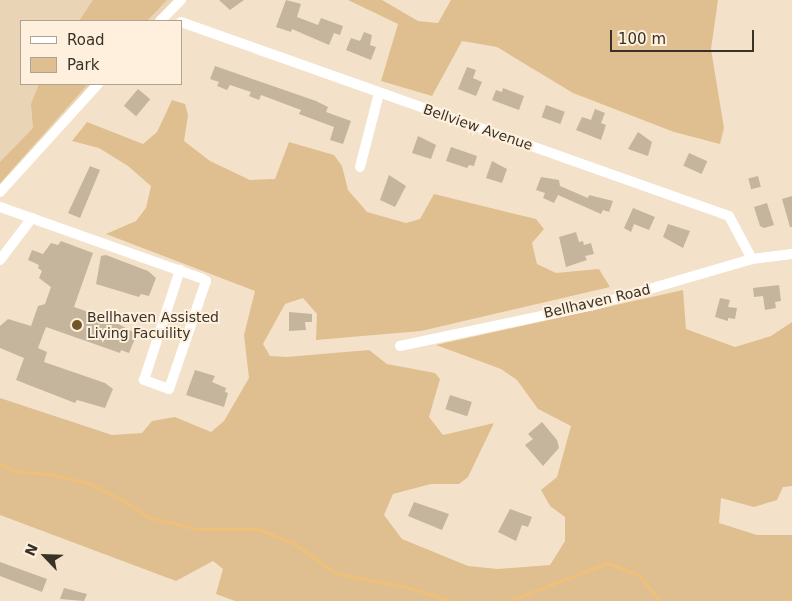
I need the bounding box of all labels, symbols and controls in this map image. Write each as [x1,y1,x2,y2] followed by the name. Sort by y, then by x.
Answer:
[20,20,182,85] legend
[612,20,756,52] scale bar
[618,30,666,48] text: 100 m
[67,31,105,49] text: Road
[67,56,99,74] text: Park
[421,100,535,154] street label: Bellview Avenue
[542,281,652,321] street label: Bellhaven Road
[87,309,219,342] place label: Bellhaven Assisted Living Facuility
[71,319,83,331] marker: Bellhaven Assisted Living Facuility
[20,531,70,581] north arrow
[22,541,41,559] text: N

